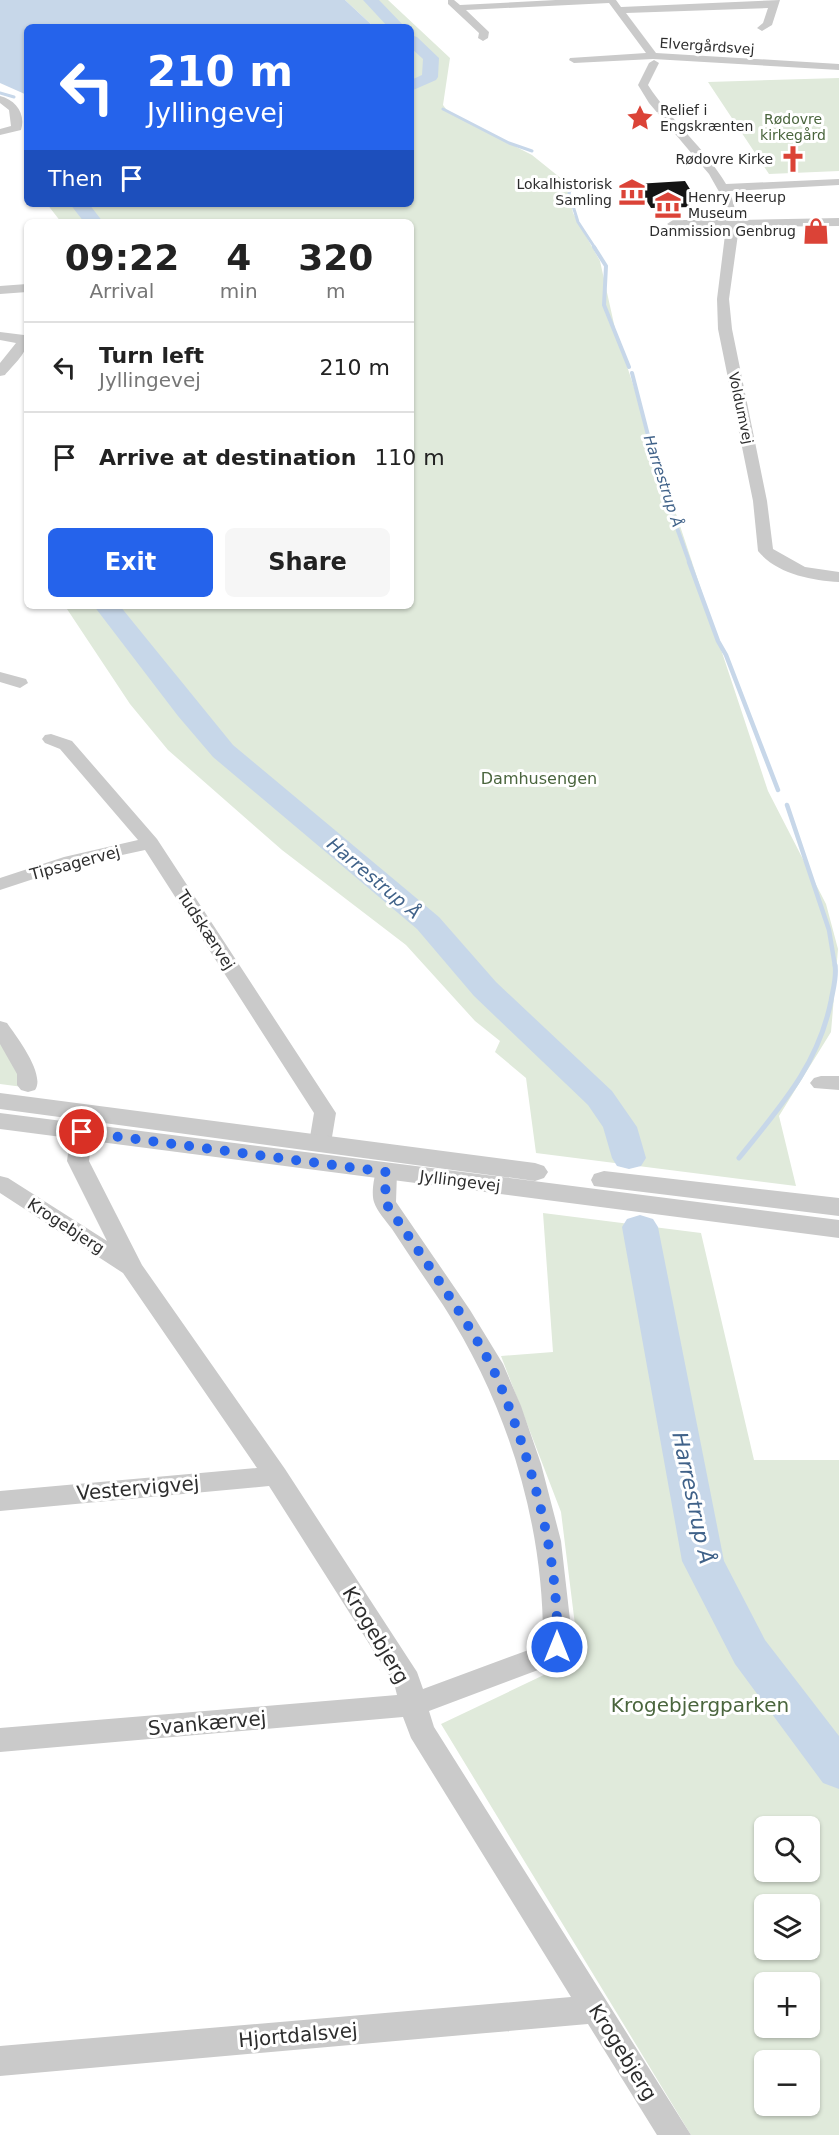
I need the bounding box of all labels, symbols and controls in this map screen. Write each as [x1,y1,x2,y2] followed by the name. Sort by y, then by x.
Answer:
[659,35,755,57] street label: Elvergårdsvej
[147,47,293,96] text: 210 m
[48,48,126,126] icon: left
[147,97,284,128] text: Jyllingevej
[660,102,753,134] place label: Relief i Engskrænten
[625,103,655,133] place icon: Relief i Engskrænten
[760,111,826,143] park label: Rødovre kirkegård
[778,144,808,174] church icon: Rødovre Kirke
[675,151,773,167] place label: Rødovre Kirke
[115,162,148,195] icon: arrive
[48,166,103,191] text: Then
[516,176,613,208] place label: Lokalhistorisk Samling
[617,177,647,207] museum icon: Lokalhistorisk Samling
[688,189,786,221] place label: Henry Heerup Museum
[653,190,683,220] museum icon: Henry Heerup Museum
[801,216,831,246] shop icon: Danmission Genbrug
[649,223,796,239] place label: Danmission Genbrug
[65,237,179,278] text: 09:22
[226,237,251,278] text: 4
[298,237,373,278] text: 320
[89,279,154,303] text: Arrival
[220,279,258,303] text: min
[326,279,346,303] text: m
[99,343,204,368] text: Turn left
[48,351,81,384] icon: left
[320,355,390,380] text: 210 m
[99,368,201,392] text: Jyllingevej
[726,371,756,445] street label: Voldumvej
[640,432,687,529] water label: Harrestrup Å
[48,441,81,474] icon: arrive
[99,445,356,470] text: Arrive at destination
[374,445,445,470] text: 110 m
[48,528,213,597] button: Exit
[225,528,390,597] button: Share
[481,769,597,788] park label: Damhusengen
[323,833,425,923] water label: Harrestrup Å
[27,842,122,884] street label: Tipsagervej
[173,886,239,973] street label: Tudskærvej
[56,1106,107,1157] pin
[65,1115,98,1148] icon: arrive
[417,1166,502,1195] street label: Jyllingevej
[24,1194,108,1258] street label: Krogebjerg
[667,1429,721,1566] water label: Harrestrup Å
[76,1471,200,1505] street label: Vestervigvej
[338,1582,414,1688] street label: Krogebjerg
[525,1615,589,1679] position arrow
[611,1693,789,1717] park label: Krogebjergparken
[147,1706,267,1740] street label: Svankærvej
[754,1816,820,2116] map controls
[754,1816,820,1882] button: search
[754,1894,820,1960] button: layers
[754,1972,820,2038] button: +
[584,1999,662,2105] street label: Krogebjerg
[237,2018,359,2052] street label: Hjortdalsvej
[754,2050,820,2116] button: −

